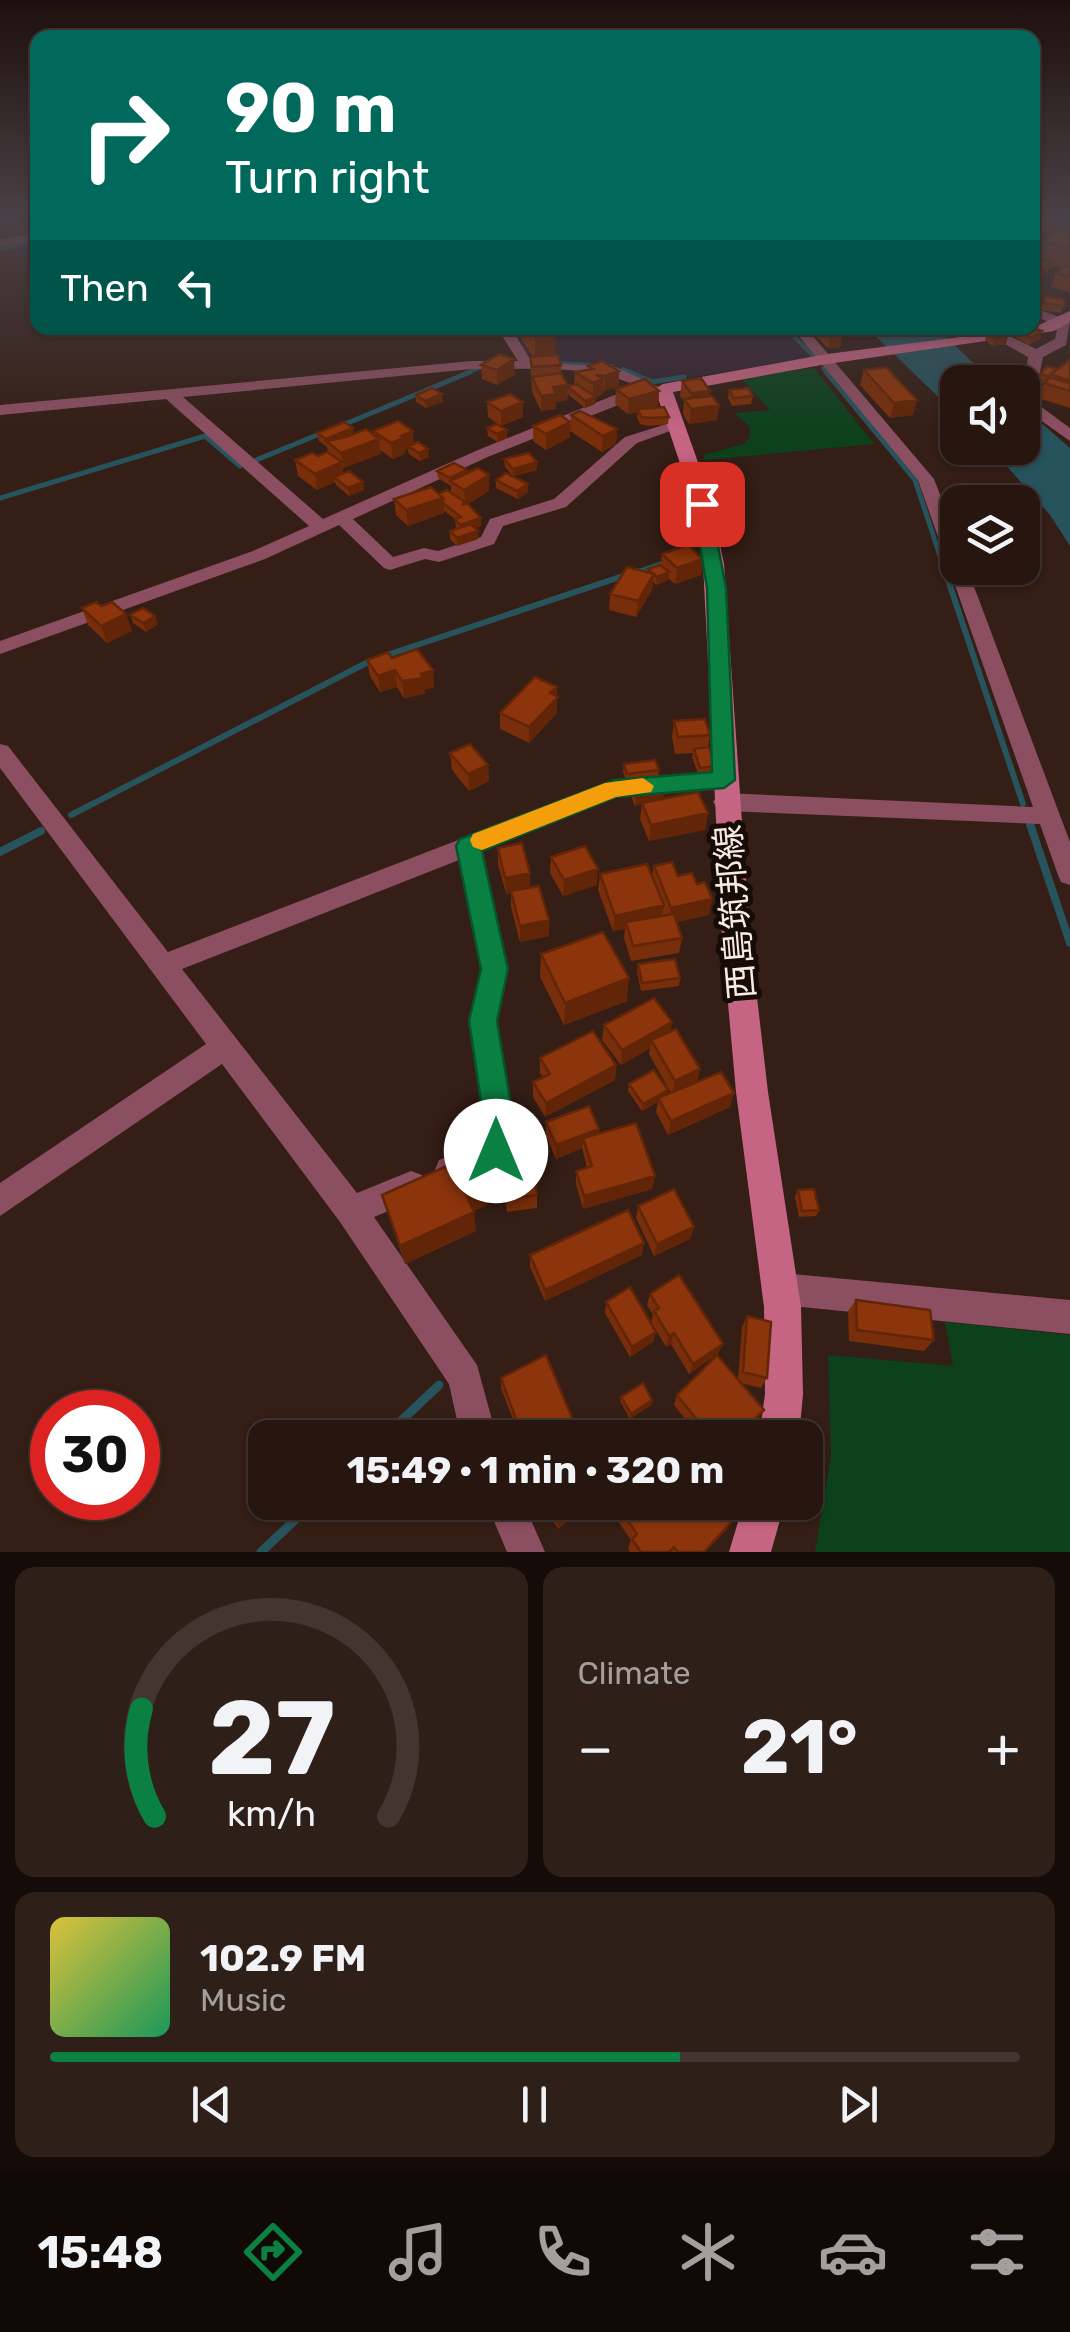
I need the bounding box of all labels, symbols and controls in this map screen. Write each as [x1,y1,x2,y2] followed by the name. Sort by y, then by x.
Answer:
[225,67,397,150] text: 90 m
[60,70,190,200] icon: right
[225,151,429,204] text: Turn right
[169,260,224,315] icon: left
[60,265,149,311] text: Then
[940,365,1040,585] map controls
[940,365,1040,465] button: sound
[660,462,745,547] pin
[675,477,730,532] icon: arrive
[940,485,1040,585] button: layers
[706,823,764,1001] street label: 西島筑邦線
[444,1099,548,1203] position arrow
[30,1390,160,1520] speed limit sign: 30
[347,1447,724,1493] text: 15:49 · 1 min · 320 m
[578,1654,691,1692] text: Climate
[208,1677,335,1800] text: 27
[741,1703,858,1792] text: 21°
[578,1716,613,1781] text: −
[986,1716,1020,1781] text: +
[227,1793,316,1835] text: km/h
[200,1935,366,1981] text: 102.9 FM
[200,1981,286,2019] text: Music
[184,2077,239,2132] icon: previous
[507,2077,562,2132] icon: pause
[831,2077,886,2132] icon: next
[238,2217,308,2287] icon: directions
[383,2217,453,2287] icon: music
[528,2217,598,2287] icon: phone
[673,2217,743,2287] icon: climate
[818,2217,888,2287] icon: car
[962,2217,1032,2287] icon: filters
[37,2226,163,2279] text: 15:48

